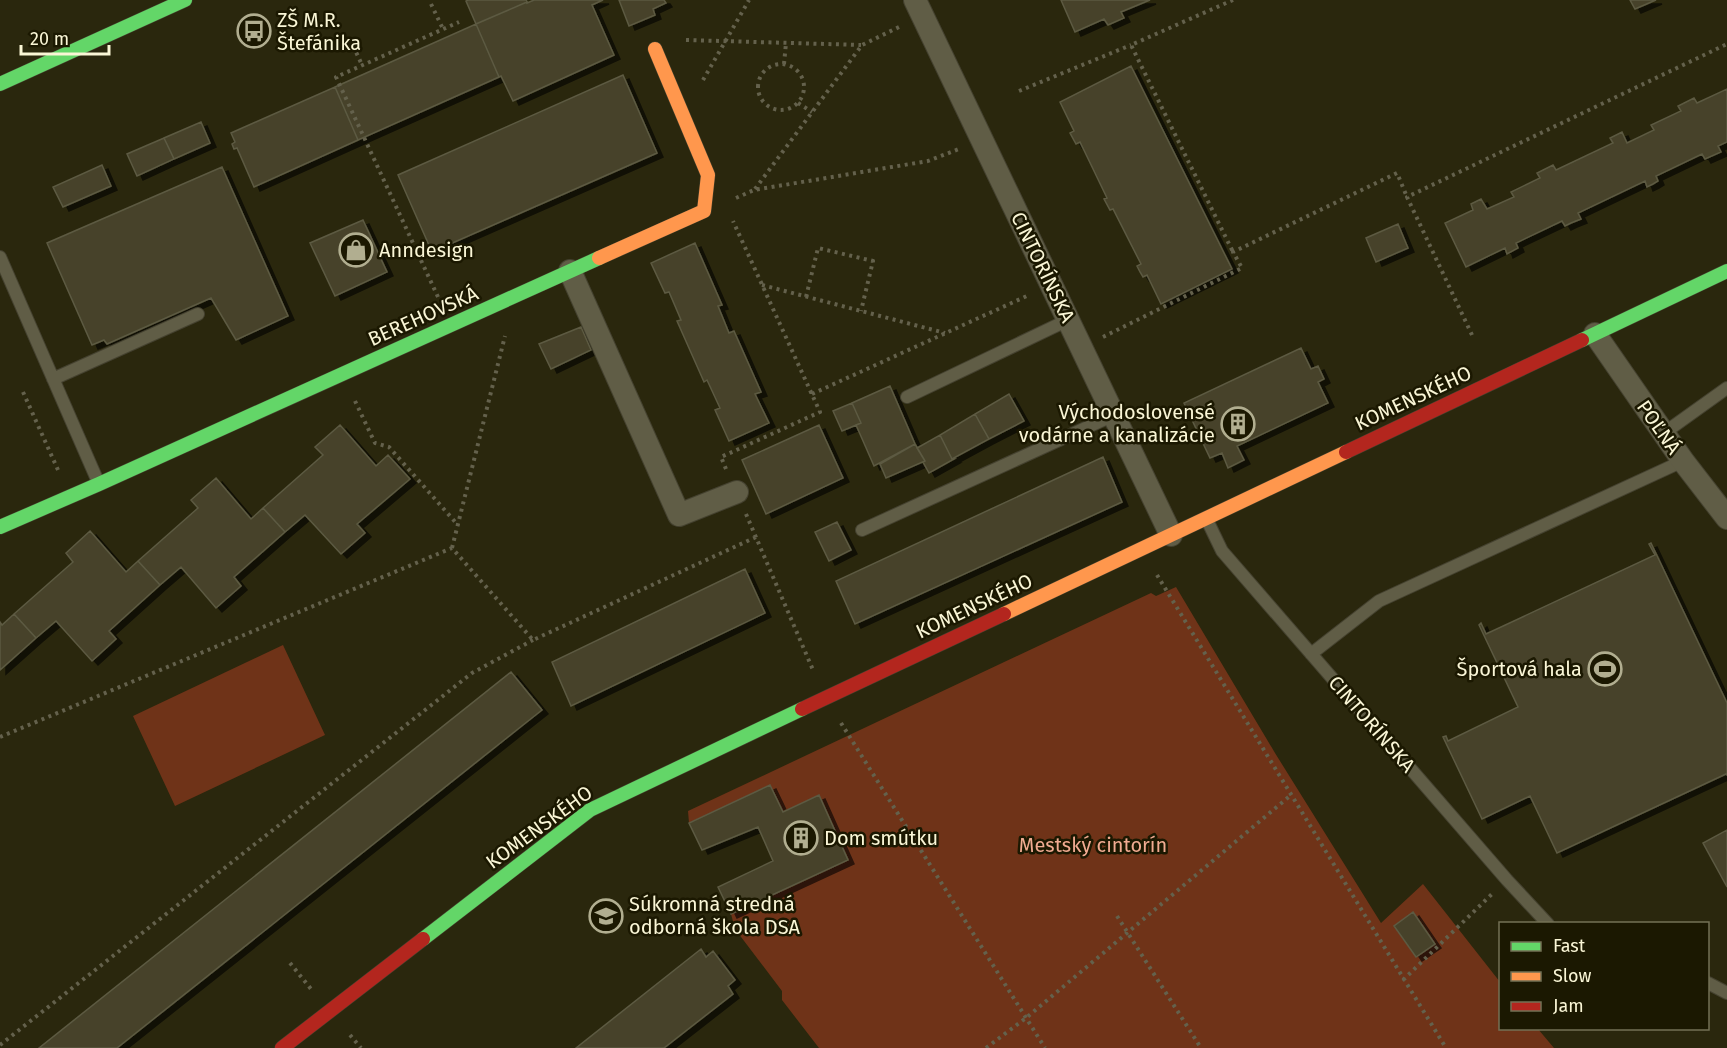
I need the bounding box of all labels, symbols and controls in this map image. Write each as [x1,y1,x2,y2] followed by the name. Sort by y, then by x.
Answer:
[277,8,361,55] place label: ZŠ M.R. Štefánika
[236,13,272,49] bus stop icon: ZŠ M.R. Štefánika
[21,18,110,56] scale bar
[30,28,69,50] text: 20 m
[1006,208,1080,327] street label: CINTORÍNSKA
[338,232,374,268] shop icon: Anndesign
[379,238,474,262] place label: Anndesign
[364,281,482,351] street label: BEREHOVSKÁ
[1351,361,1475,435] street label: KOMENSKÉHO
[1632,395,1686,459] street label: POĽNÁ
[1019,400,1215,447] place label: Východoslovensé vodárne a kanalizácie
[1220,406,1256,442] building icon: Východoslovensé vodárne a kanalizácie
[912,569,1036,643] street label: KOMENSKÉHO
[1587,651,1623,687] sports icon: Športová hala
[1457,657,1582,681] place label: Športová hala
[1324,671,1421,778] street label: CINTORÍNSKA
[481,780,597,874] street label: KOMENSKÉHO
[783,820,819,856] building icon: Dom smútku
[824,826,938,850] place label: Dom smútku
[1019,833,1167,857] park label: Mestský cintorín
[629,892,801,939] place label: Súkromná stredná odborná škola DSA
[588,898,624,934] school or university icon: Súkromná stredná odborná škola DSA
[1499,922,1709,1030] legend
[1553,935,1586,957] text: Fast
[1553,965,1592,987] text: Slow
[1553,995,1584,1017] text: Jam

